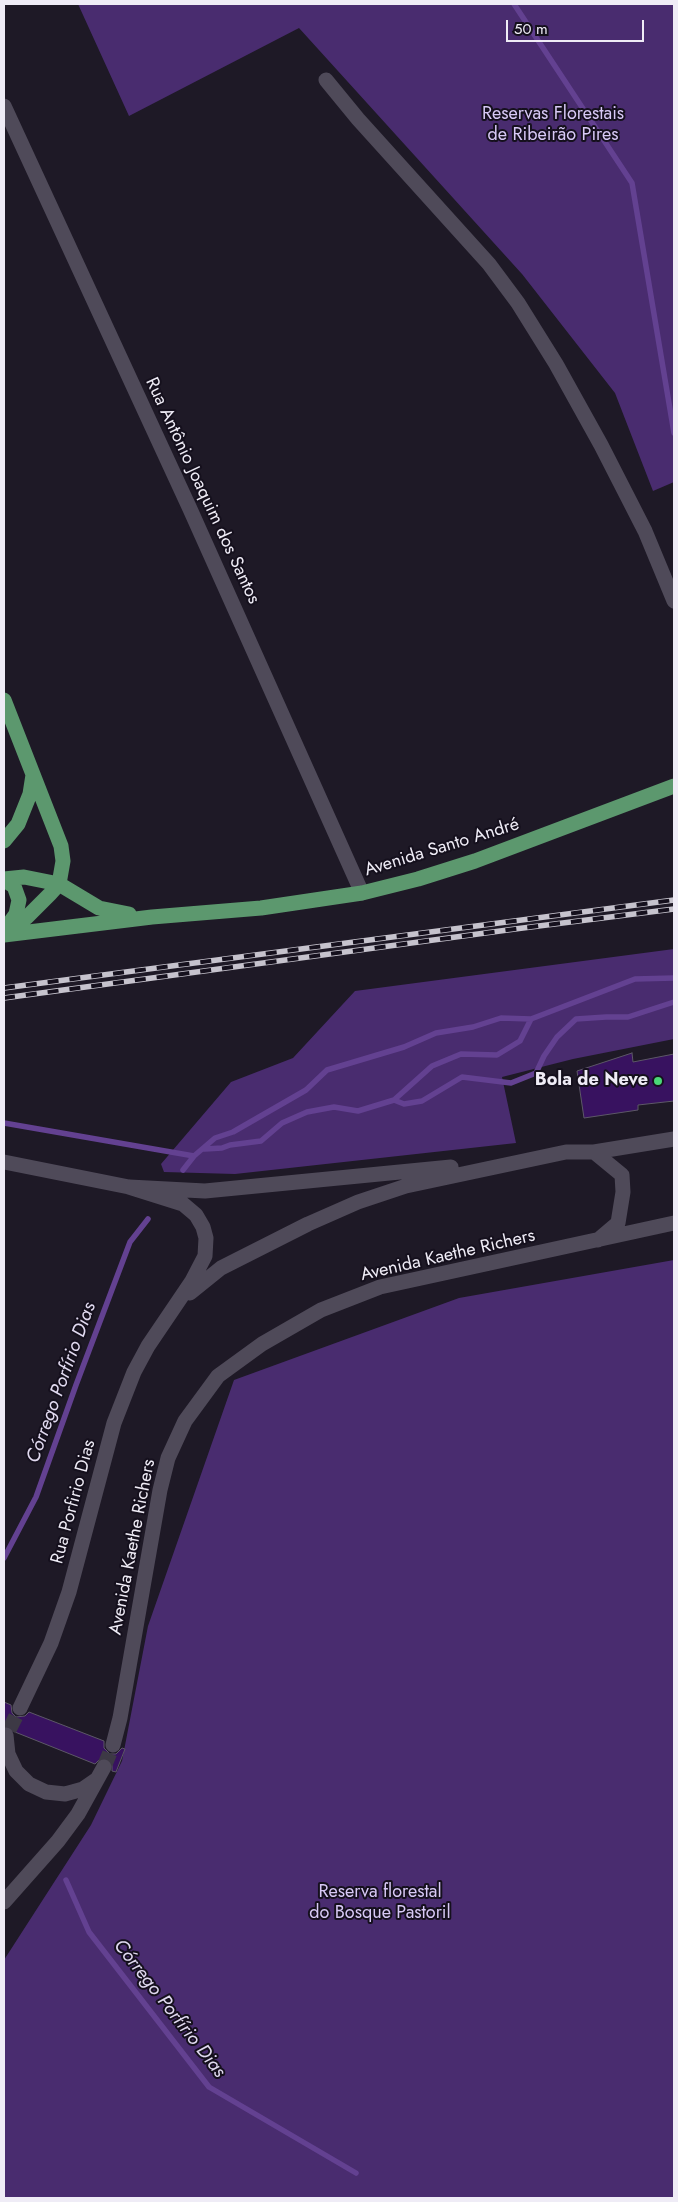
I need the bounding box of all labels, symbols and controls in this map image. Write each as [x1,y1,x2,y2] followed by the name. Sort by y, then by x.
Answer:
[508,10,646,42] scale bar
[514,18,548,40] text: 50 m
[482,104,624,146] park label: Reservas Florestais de Ribeirão Pires
[140,374,264,608] street label: Rua Antônio Joaquim dos Santos
[362,814,522,882] street label: Avenida Santo André
[535,1070,648,1092] place label: Bola de Neve
[652,1075,664,1087] marker: Bola de Neve
[359,1225,537,1287] street label: Avenida Kaethe Richers
[22,1300,102,1466] water label: Córrego Porfírio Dias
[47,1438,101,1566] street label: Rua Porfirio Dias
[105,1457,161,1637] street label: Avenida Kaethe Richers
[309,1882,451,1925] park label: Reserva florestal do Bosque Pastoril
[108,1935,230,2083] water label: Córrego Porfírio Dias

